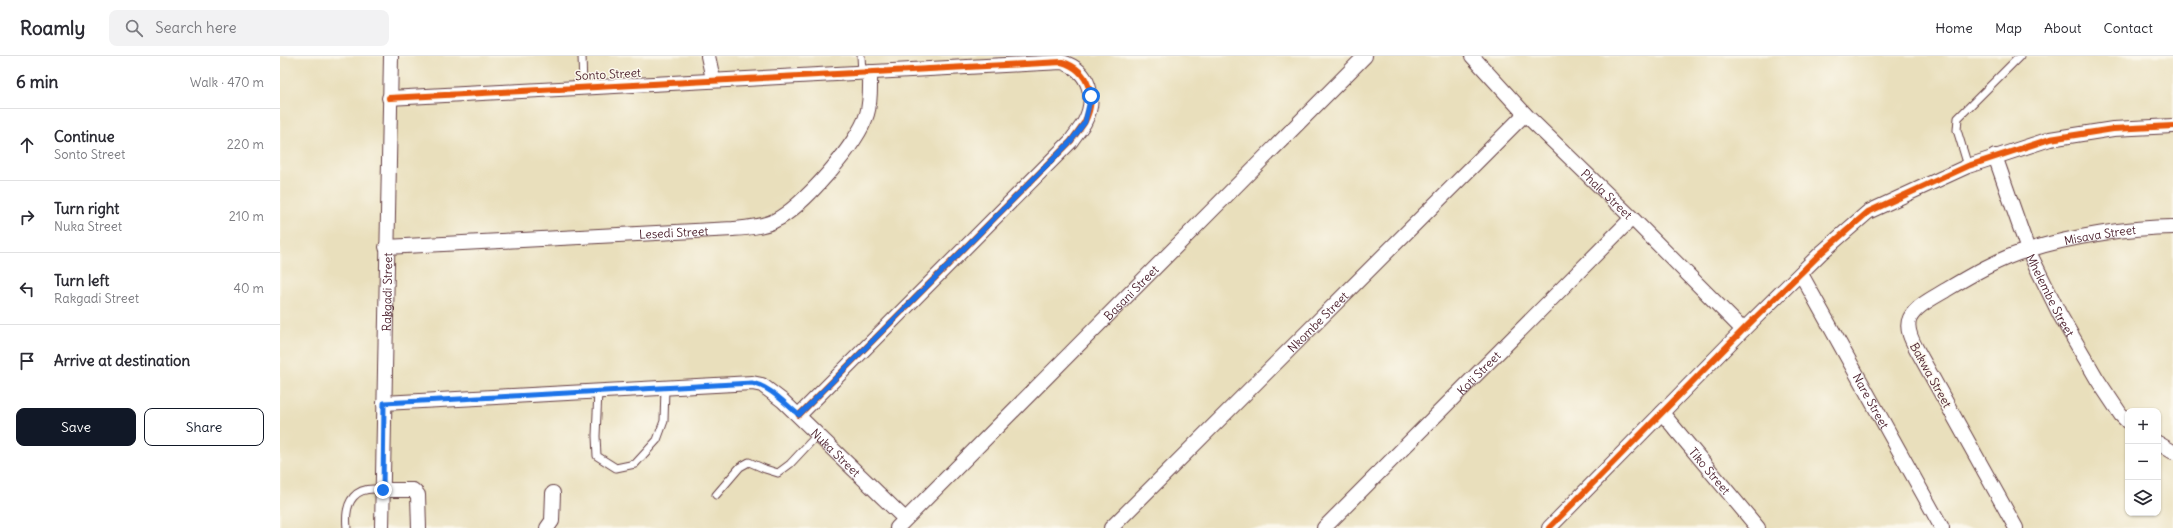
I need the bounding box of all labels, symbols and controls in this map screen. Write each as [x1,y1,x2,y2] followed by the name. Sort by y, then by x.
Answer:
[109,10,389,46] search box
[20,16,85,40] text: Roamly
[123,17,145,39] icon: search
[155,18,237,37] text: Search here
[1935,19,1973,37] text: Home
[1995,19,2022,37] text: Map
[2044,19,2082,37] text: About
[2104,19,2153,37] text: Contact
[575,65,641,83] street label: Sonto Street
[16,71,58,93] text: 6 min
[190,74,264,91] text: Walk · 470 m
[1082,87,1100,105] route start
[54,127,115,146] text: Continue
[16,134,38,156] icon: ahead
[227,136,264,153] text: 220 m
[54,146,125,163] text: Sonto Street
[1578,166,1636,222] street label: Phala Street
[54,199,119,218] text: Turn right
[16,206,38,228] icon: right
[229,208,264,225] text: 210 m
[54,218,122,235] text: Nuka Street
[2063,222,2137,248] street label: Misava Street
[639,223,709,241] street label: Lesedi Street
[2023,251,2078,339] street label: Mhelembe Street
[378,253,395,332] street label: Rakgadi Street
[1100,262,1161,323] street label: Basani Street
[54,271,109,290] text: Turn left
[16,278,38,300] icon: left
[233,280,264,297] text: 40 m
[1284,288,1351,355] street label: Nkombe Street
[54,290,139,307] text: Rakgadi Street
[1907,340,1955,410] street label: Bakwa Street
[1453,348,1503,398] street label: Koti Street
[16,350,38,372] icon: arrive
[54,351,190,370] text: Arrive at destination
[1850,370,1893,431] street label: Nare Street
[16,408,136,446] button: Save
[144,408,264,446] button: Share
[2125,408,2161,516] map controls
[2125,408,2161,444] button: +
[808,425,864,480] street label: Nuka Street
[1686,444,1734,497] street label: Tiko Street
[2125,444,2161,480] button: −
[2125,480,2161,516] button: layers
[374,481,392,499] route end

